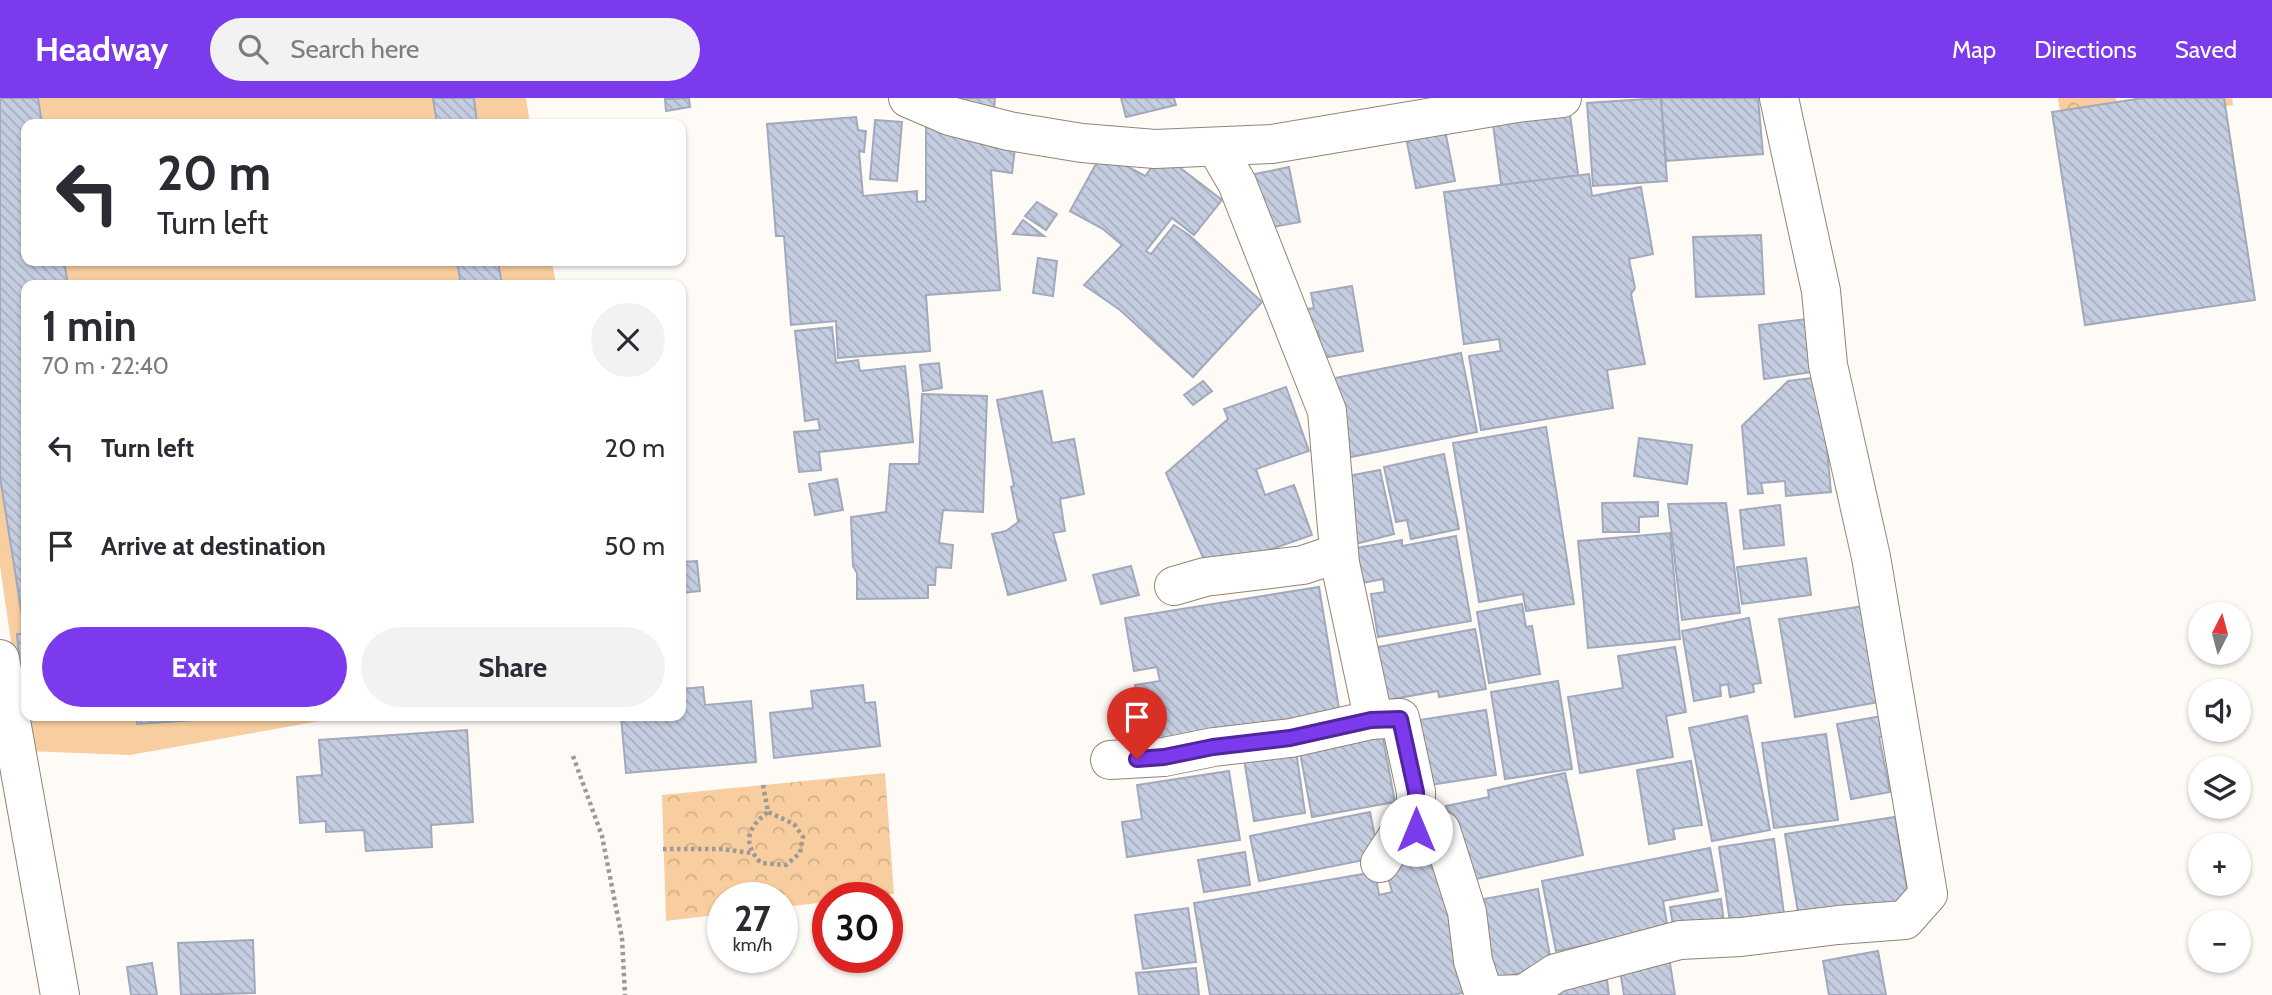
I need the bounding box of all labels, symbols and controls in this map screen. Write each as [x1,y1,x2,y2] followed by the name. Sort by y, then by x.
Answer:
[210,18,700,81] search box
[35,29,168,69] text: Headway
[234,30,272,68] icon: search
[290,33,419,65] text: Search here
[1952,35,1996,64] text: Map
[2034,35,2137,64] text: Directions
[2175,35,2237,64] text: Saved
[157,143,271,202] text: 20 m
[42,147,133,238] icon: left
[157,203,268,242] text: Turn left
[42,300,137,352] text: 1 min
[591,303,665,377] button: close
[42,352,169,380] text: 70 m · 22:40
[42,429,80,467] icon: left
[101,432,194,464] text: Turn left
[605,432,665,464] text: 20 m
[42,527,80,565] icon: arrive
[101,530,326,562] text: Arrive at destination
[604,530,665,562] text: 50 m
[2188,602,2250,665] north arrow
[2188,602,2251,973] map controls
[42,627,347,707] button: Exit
[361,627,665,707] button: Share
[2188,679,2251,742] button: sound
[1107,687,1167,759] pin
[1118,698,1156,736] icon: arrive
[2188,756,2251,819] button: layers
[1379,793,1453,867] position arrow
[2188,833,2251,896] button: +
[812,882,903,973] speed limit sign: 30
[734,897,771,940] text: 27
[2188,910,2251,973] button: −
[733,934,772,956] text: km/h

